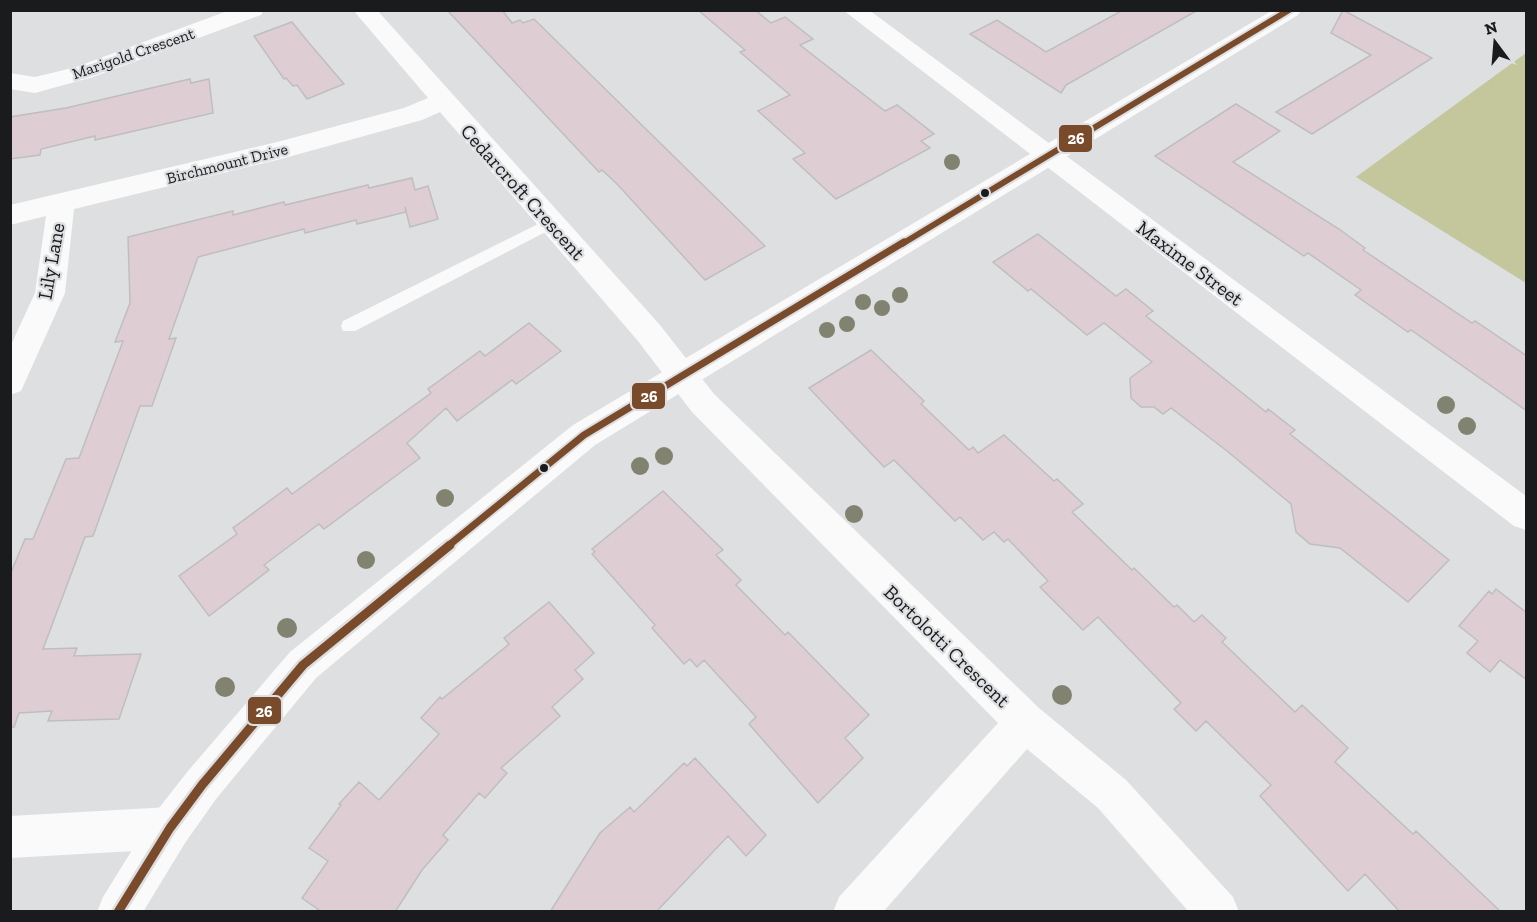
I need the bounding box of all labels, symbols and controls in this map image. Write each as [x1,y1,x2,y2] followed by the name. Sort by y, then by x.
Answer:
[1465,12,1525,72] north arrow
[1483,17,1499,39] text: N
[69,24,197,83] street label: Marigold Crescent
[456,119,591,265] street label: Cedarcroft Crescent
[1058,124,1093,153] line badge: 26
[1067,129,1085,148] text: 26
[164,139,290,188] street label: Birchmount Drive
[979,187,991,199] unlabelled marker
[1132,215,1248,311] street label: Maxime Street
[32,221,70,301] street label: Lily Lane
[631,382,666,410] line badge: 26
[640,387,658,406] text: 26
[538,462,550,474] unlabelled marker
[879,580,1015,713] street label: Bortolotti Crescent
[247,696,282,725] line badge: 26
[255,702,273,721] text: 26

